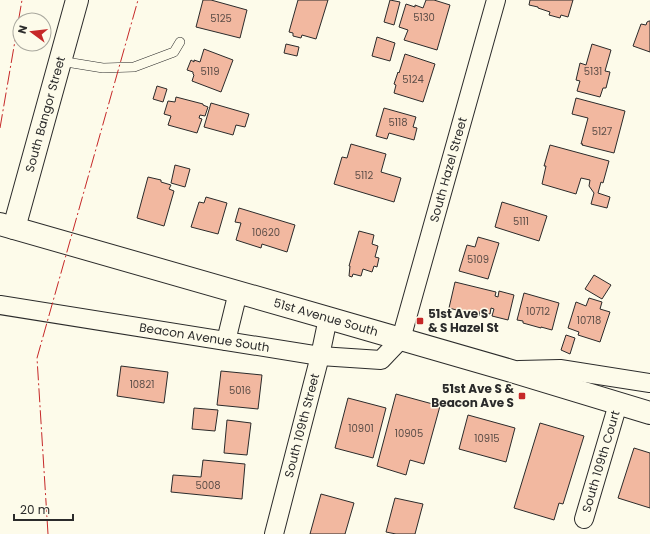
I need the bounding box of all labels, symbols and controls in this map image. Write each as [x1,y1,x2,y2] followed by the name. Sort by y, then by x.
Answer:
[413,10,435,25] house number: 5130
[210,11,232,26] house number: 5125
[12,12,52,52] north arrow
[14,23,31,35] text: N
[21,54,69,174] street label: South Bangor Street
[201,64,219,79] house number: 5119
[584,64,602,79] house number: 5131
[402,72,424,87] house number: 5124
[389,115,408,130] house number: 5118
[425,115,471,224] street label: South Hazel Street
[592,124,613,139] house number: 5127
[355,168,373,183] house number: 5112
[513,214,529,229] house number: 5111
[252,225,280,240] house number: 10620
[467,252,489,267] house number: 5109
[272,294,380,340] street label: 51st Avenue South
[526,304,550,319] house number: 10712
[428,305,499,336] place label: 51st Ave S & S Hazel St
[577,313,601,328] house number: 10718
[415,316,425,326] marker: 51st Ave S & S Hazel St
[138,318,271,356] street label: Beacon Avenue South
[280,371,323,479] street label: South 109th Street
[130,377,154,392] house number: 10821
[431,380,514,411] place label: 51st Ave S & Beacon Ave S
[229,383,251,398] house number: 5016
[517,391,527,401] marker: 51st Ave S & Beacon Ave S
[577,408,624,514] street label: South 109th Court
[348,421,374,436] house number: 10901
[395,426,423,441] house number: 10905
[474,431,500,446] house number: 10915
[195,478,221,493] house number: 5008
[14,496,73,522] scale bar
[20,501,50,518] text: 20 m

